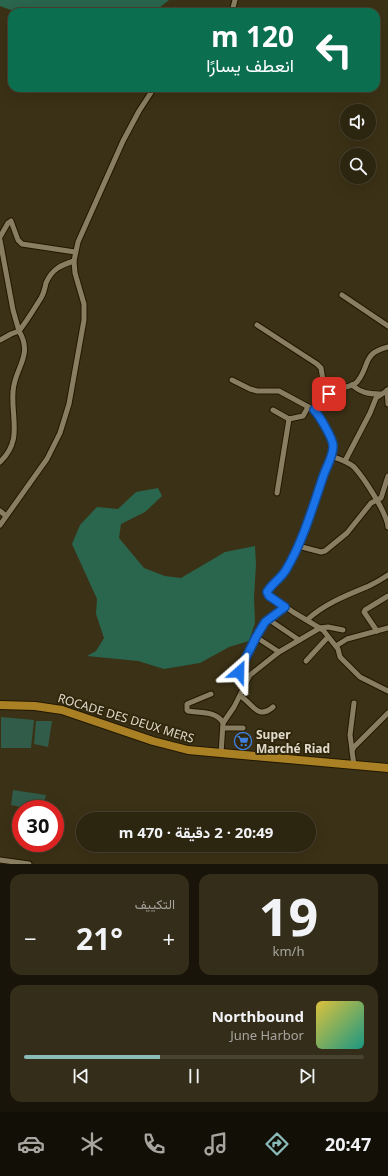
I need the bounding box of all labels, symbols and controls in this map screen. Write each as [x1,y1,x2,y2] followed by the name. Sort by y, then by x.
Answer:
[211,17,294,55] text: 120 m
[308,24,360,76] icon: left
[206,53,294,77] text: انعطف يسارًا
[340,104,376,184] map controls
[340,104,376,140] button: sound
[340,148,376,184] button: search
[312,377,346,411] pin
[318,383,340,405] icon: arrive
[218,651,260,693] position arrow
[56,689,197,747] street label: ROCADE DES DEUX MERS
[256,726,330,757] place label: Super Marché Riad
[233,731,253,751] supermarket icon: Super Marché Riad
[12,800,64,852] speed limit sign: 30
[119,822,273,842] text: 20:49 · 2 دقيقة · 470 m
[259,880,318,951] text: 19
[135,895,175,913] text: التكييف
[76,918,123,959] text: 21°
[24,923,37,953] text: −
[162,923,175,953] text: +
[273,942,304,960] text: km/h
[212,1006,304,1026] text: Northbound
[230,1026,304,1044] text: June Harbor
[70,1065,92,1087] icon: previous
[183,1065,205,1087] icon: pause
[296,1065,318,1087] icon: next
[17,1130,45,1158] icon: car
[78,1130,106,1158] icon: climate
[140,1130,168,1158] icon: phone
[202,1130,230,1158] icon: music
[263,1130,291,1158] icon: directions
[325,1132,371,1156] text: 20:47

